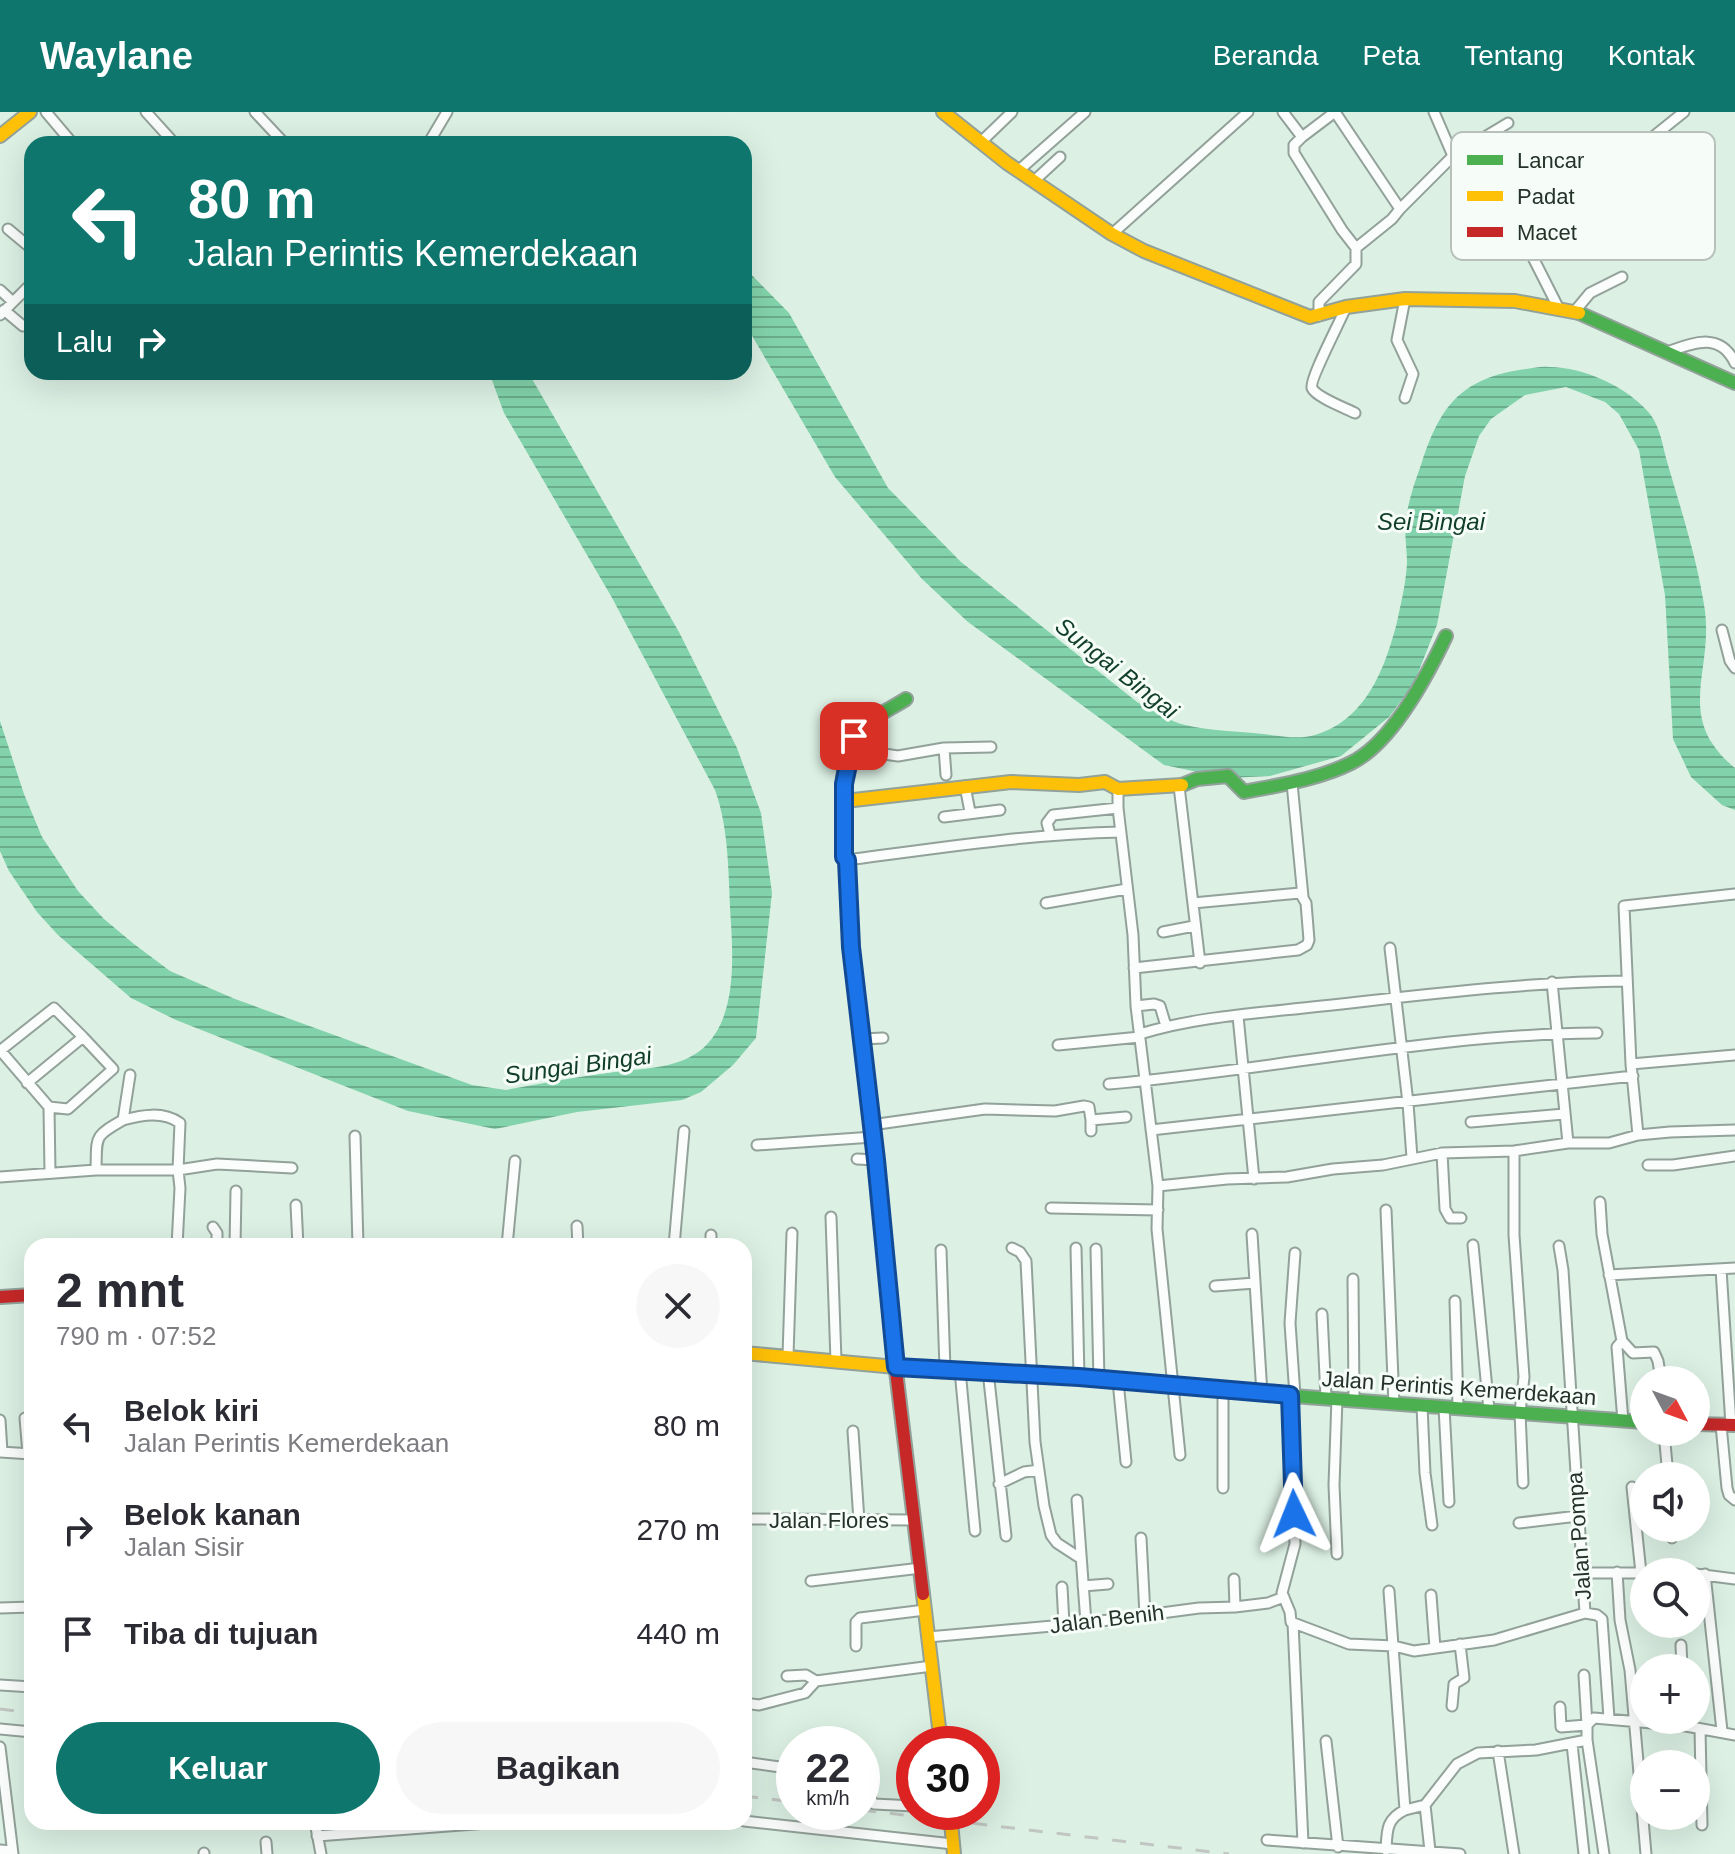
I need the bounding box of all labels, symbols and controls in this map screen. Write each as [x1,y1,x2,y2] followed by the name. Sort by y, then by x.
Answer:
[40,35,193,77] text: Waylane
[1213,40,1319,71] text: Beranda
[1363,40,1420,71] text: Peta
[1464,40,1564,71] text: Tentang
[1608,40,1695,71] text: Kontak
[1451,132,1715,260] legend
[1517,148,1584,173] text: Lancar
[188,167,316,230] text: 80 m
[56,168,160,272] icon: left
[1517,184,1575,209] text: Padat
[1517,220,1577,245] text: Macet
[188,233,638,274] text: Jalan Perintis Kemerdekaan
[129,320,173,364] icon: right
[56,325,113,358] text: Lalu
[1377,508,1486,535] water label: Sei Bingai
[1050,612,1184,725] water label: Sungai Bingai
[820,702,888,770] pin
[832,714,876,758] icon: arrive
[503,1041,654,1089] water label: Sungai Bingai
[56,1264,184,1317] text: 2 mnt
[636,1264,720,1348] button: close
[56,1321,216,1351] text: 790 m · 07:52
[1321,1366,1597,1410] street label: Jalan Perintis Kemerdekaan
[1630,1366,1710,1446] north arrow
[1630,1366,1710,1830] map controls
[124,1394,259,1427] text: Belok kiri
[56,1404,100,1448] icon: left
[653,1409,720,1442] text: 80 m
[124,1428,449,1458] text: Jalan Perintis Kemerdekaan
[1630,1462,1710,1542] button: sound
[1562,1470,1596,1601] street label: Jalan Pompa
[1252,1472,1336,1556] position arrow
[124,1498,301,1531] text: Belok kanan
[56,1508,100,1552] icon: right
[769,1508,889,1533] street label: Jalan Flores
[637,1513,720,1546] text: 270 m
[124,1532,244,1562] text: Jalan Sisir
[1630,1558,1710,1638] button: search
[1048,1600,1166,1638] street label: Jalan Benih
[56,1612,100,1656] icon: arrive
[124,1617,318,1650] text: Tiba di tujuan
[637,1617,720,1650] text: 440 m
[1630,1654,1710,1734] button: +
[56,1722,380,1814] button: Keluar
[396,1722,720,1814] button: Bagikan
[896,1726,1000,1830] speed limit sign: 30
[806,1746,850,1790] text: 22
[1630,1750,1710,1830] button: −
[806,1787,850,1809] text: km/h

